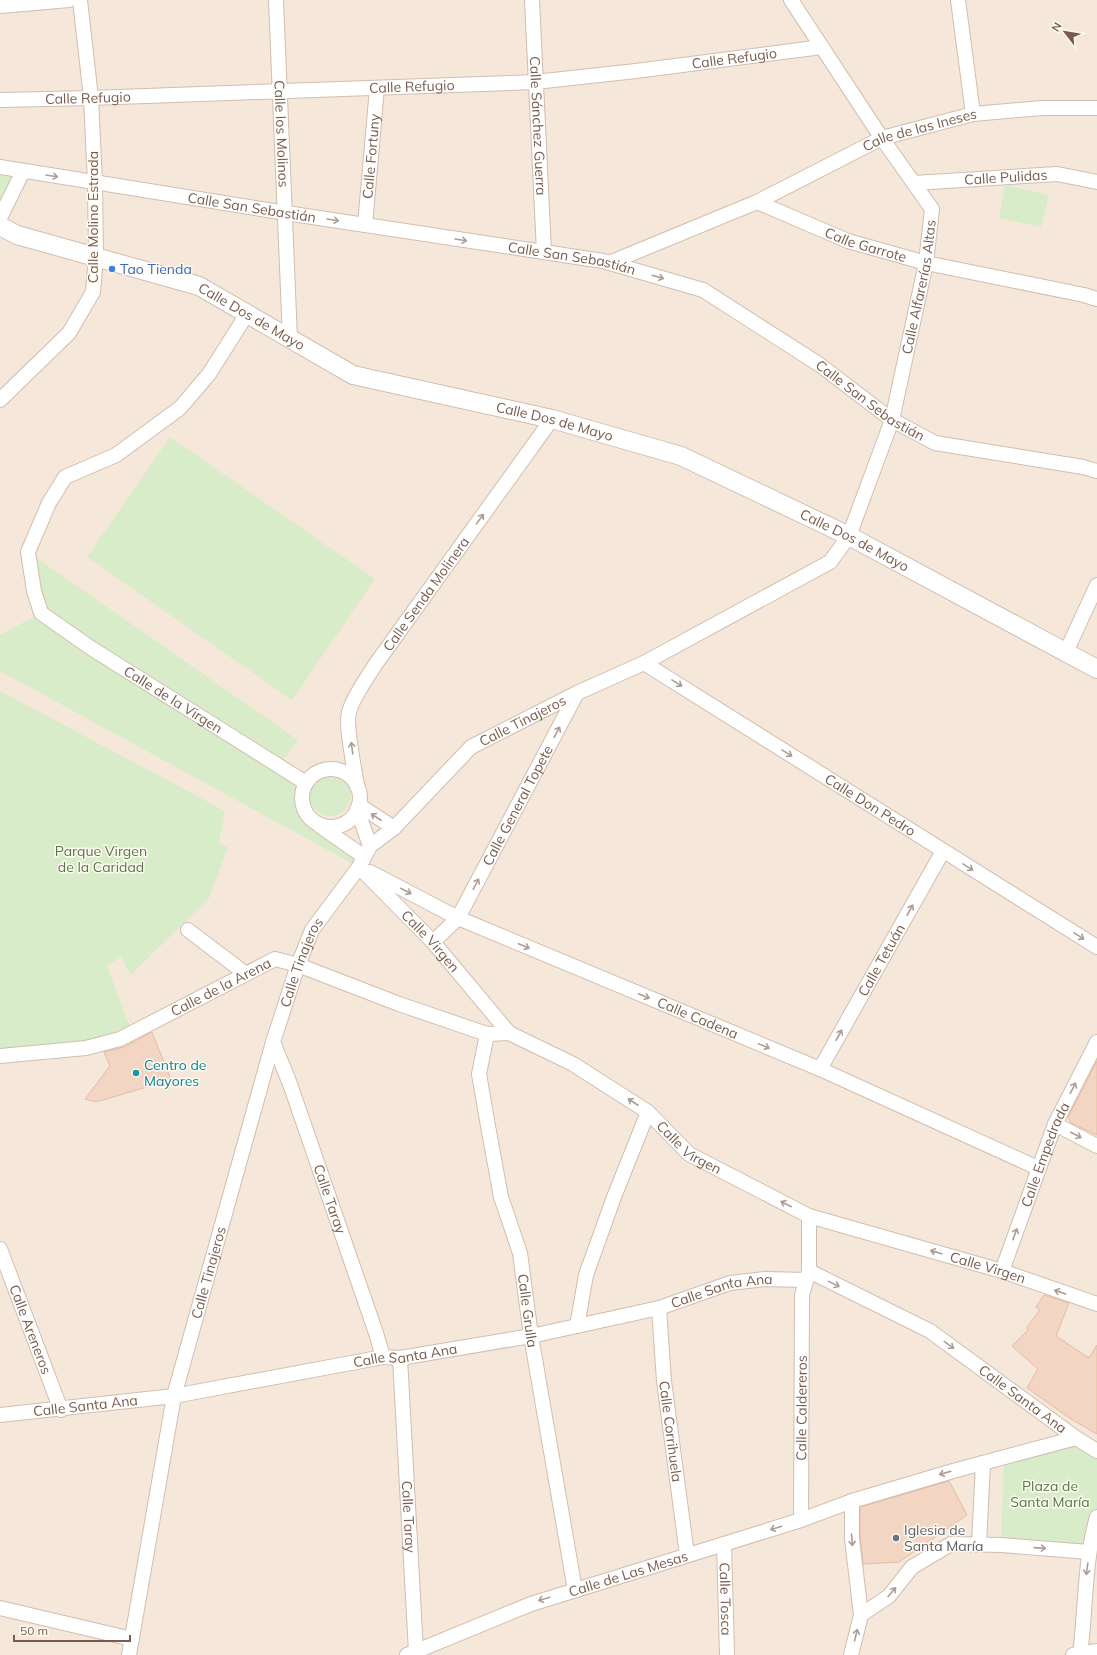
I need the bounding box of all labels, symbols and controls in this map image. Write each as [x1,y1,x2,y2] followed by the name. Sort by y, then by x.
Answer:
[1045,12,1085,52] north arrow
[1048,20,1065,34] text: N
[691,44,778,73] street label: Calle Refugio
[526,56,550,196] street label: Calle Sánchez Guerra
[369,76,455,97] street label: Calle Refugio
[270,80,293,188] street label: Calle los Molinos
[45,88,131,108] street label: Calle Refugio
[859,105,978,156] street label: Calle de las Ineses
[358,112,384,200] street label: Calle Fortuny
[84,151,102,283] street label: Calle Molino Estrada
[964,166,1048,189] street label: Calle Pulidas
[45,172,58,180] one-way arrow
[186,188,317,226] street label: Calle San Sebastián
[326,216,339,224] one-way arrow
[898,219,940,356] street label: Calle Alfarerías Altas
[822,223,909,266] street label: Calle Garrote
[454,236,467,244] one-way arrow
[507,238,638,279] street label: Calle San Sebastián
[120,260,192,278] place label: Tao Tienda
[107,264,117,274] marker: Tao Tienda
[651,274,664,281] one-way arrow
[195,279,308,354] street label: Calle Dos de Mayo
[812,356,928,445] street label: Calle San Sebastián
[494,398,615,445] street label: Calle Dos de Mayo
[797,505,912,576] street label: Calle Dos de Mayo
[476,513,484,524] one-way arrow
[379,533,473,655] street label: Calle Senda Molinera
[120,662,226,737] street label: Calle de la Virgen
[671,680,683,688] one-way arrow
[476,691,569,750] street label: Calle Tinajeros
[553,726,561,738] one-way arrow
[348,742,356,755] one-way arrow
[478,742,557,869] street label: Calle General Topete
[781,749,792,757] one-way arrow
[821,770,919,840] street label: Calle Don Pedro
[371,813,382,821] one-way arrow
[55,842,147,876] park label: Parque Virgen de la Caridad
[962,863,973,871] one-way arrow
[473,878,481,890] one-way arrow
[400,888,412,895] one-way arrow
[906,904,914,916] one-way arrow
[397,906,463,976] street label: Calle Virgen
[276,914,327,1010] street label: Calle Tinajeros
[854,921,909,1000] street label: Calle Tetuán
[1073,932,1085,940] one-way arrow
[517,942,529,950] one-way arrow
[168,954,274,1020] street label: Calle de la Arena
[637,992,649,1000] one-way arrow
[654,993,741,1043] street label: Calle Cadena
[836,1029,844,1041] one-way arrow
[757,1042,769,1050] one-way arrow
[144,1056,206,1090] place label: Centro de Mayores
[131,1068,141,1078] marker: Centro de Mayores
[1070,1082,1078,1094] one-way arrow
[627,1098,639,1106] one-way arrow
[1017,1099,1074,1210] street label: Calle Empedrada
[653,1117,724,1178] street label: Calle Virgen
[1070,1132,1082,1139] one-way arrow
[309,1162,350,1237] street label: Calle Taray
[781,1200,793,1207] one-way arrow
[187,1224,230,1321] street label: Calle Tinajeros
[1011,1229,1019,1241] one-way arrow
[930,1248,943,1255] one-way arrow
[948,1248,1028,1288] street label: Calle Virgen
[668,1270,773,1312] street label: Calle Santa Ana
[514,1273,542,1349] street label: Calle Grulla
[828,1281,840,1288] one-way arrow
[5,1282,56,1377] street label: Calle Areneros
[1055,1287,1067,1295] one-way arrow
[352,1340,459,1371] street label: Calle Santa Ana
[943,1340,954,1349] one-way arrow
[792,1355,811,1461] street label: Calle Caldereros
[975,1361,1070,1437] street label: Calle Santa Ana
[655,1380,686,1483] street label: Calle Corrihuela
[32,1391,139,1420] street label: Calle Santa Ana
[939,1470,952,1477] one-way arrow
[1010,1477,1090,1511] park label: Plaza de Santa María
[398,1480,420,1554] street label: Calle Taray
[904,1521,984,1555] place label: Iglesia de Santa María
[769,1525,782,1532] one-way arrow
[849,1533,856,1546] one-way arrow
[891,1533,901,1543] marker: Iglesia de Santa María
[1033,1545,1046,1552] one-way arrow
[566,1547,690,1601] street label: Calle de Las Mesas
[715,1562,735,1636] street label: Calle Tosca
[1083,1562,1091,1575] one-way arrow
[888,1587,897,1598] one-way arrow
[538,1596,551,1603] one-way arrow
[14,1617,130,1643] scale bar
[20,1623,48,1638] text: 50 m
[853,1629,860,1642] one-way arrow

